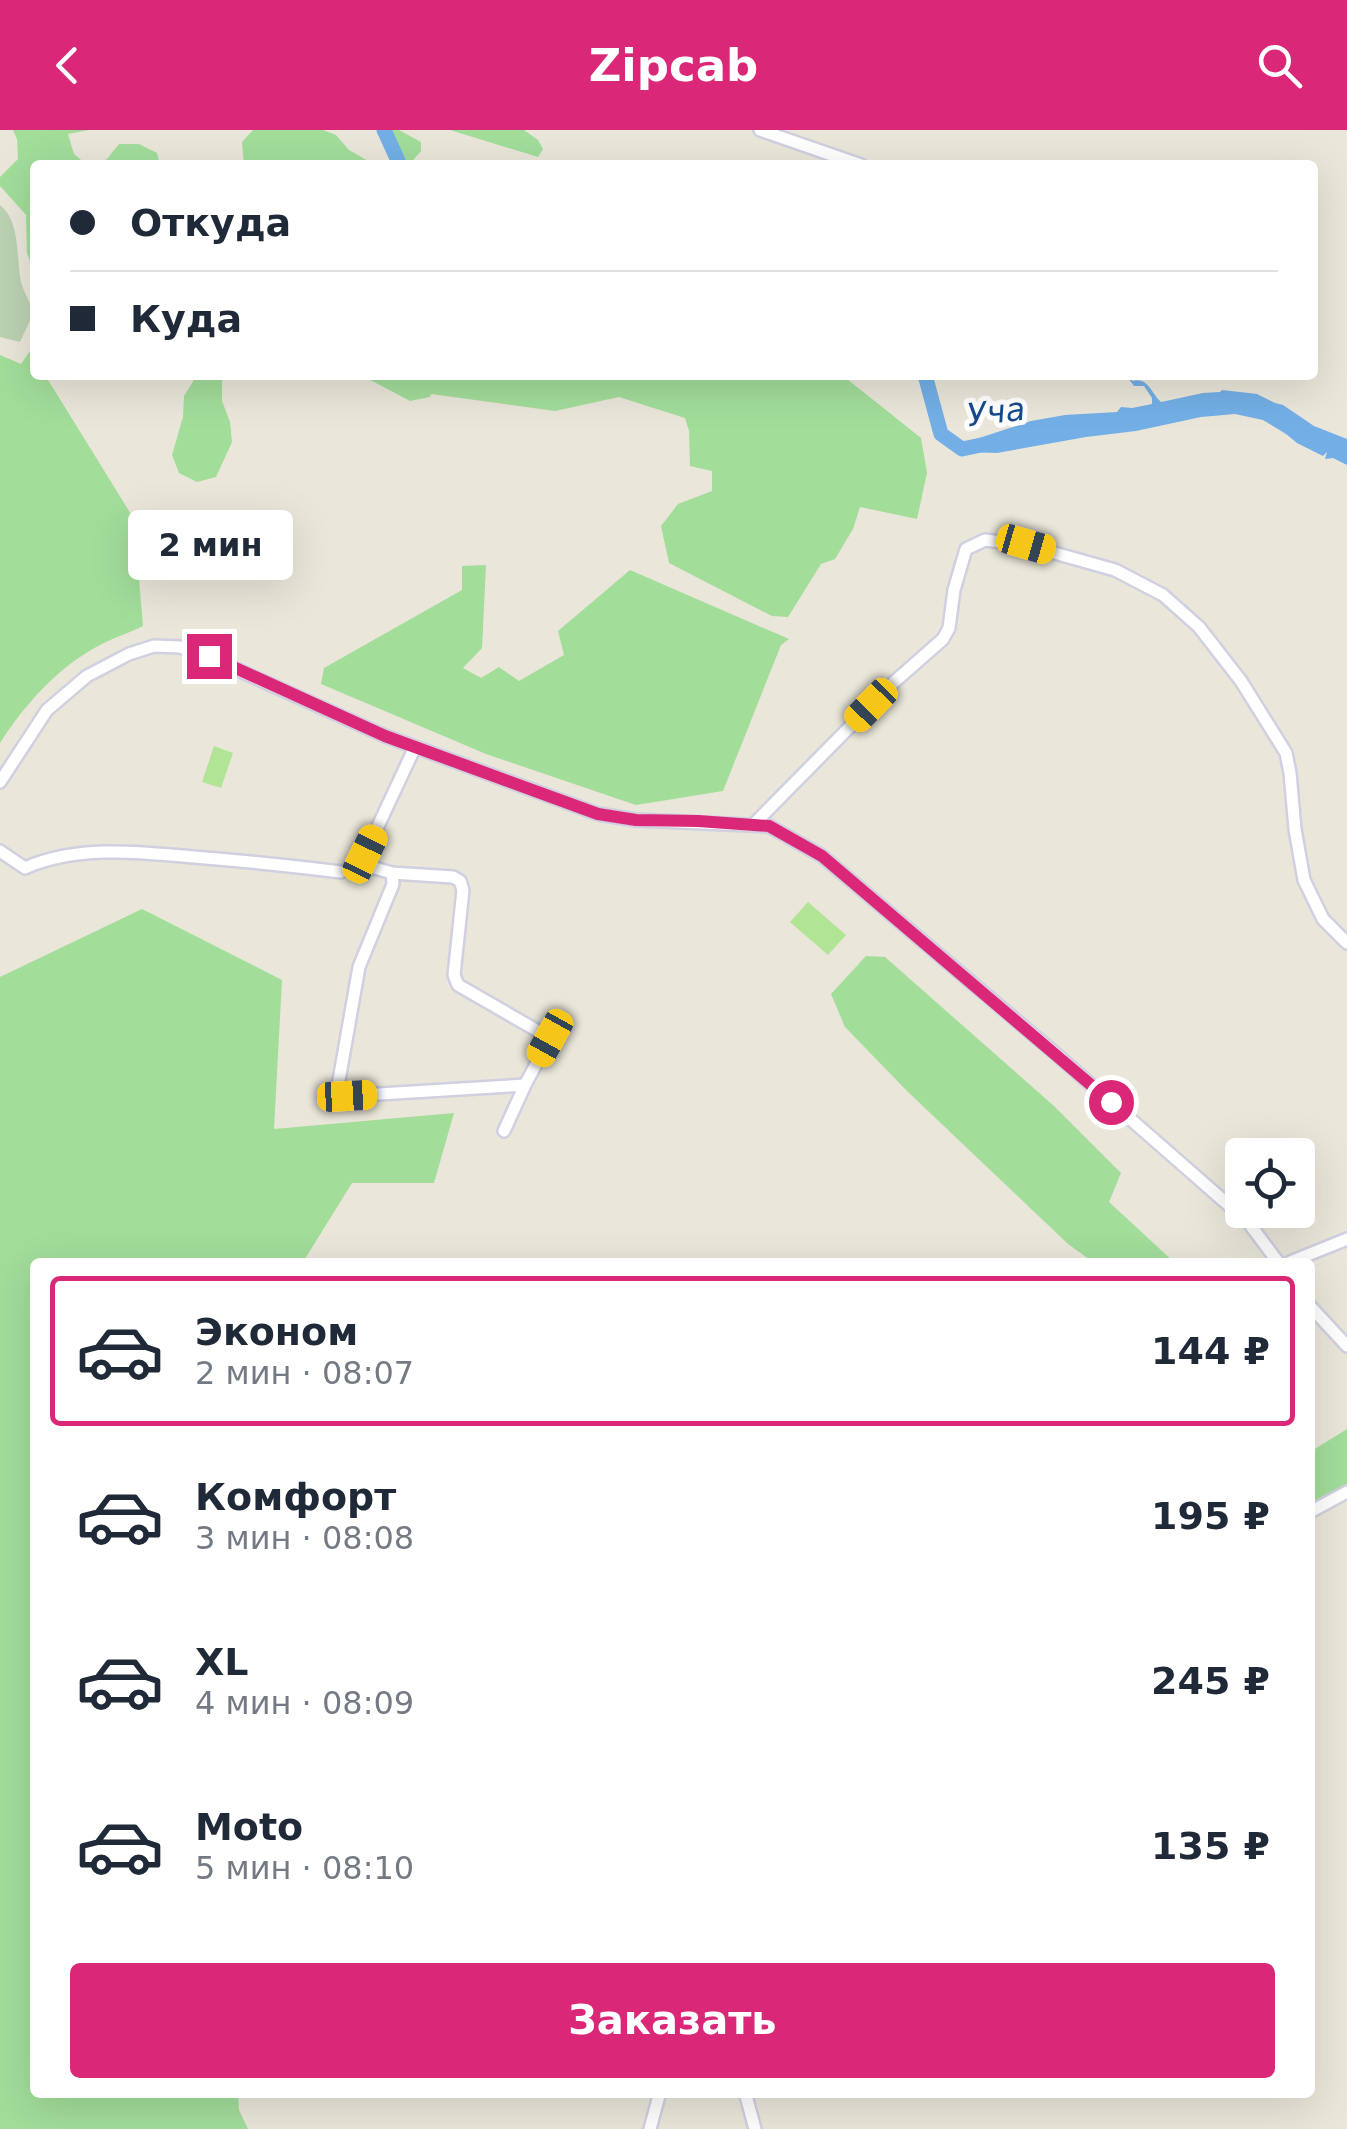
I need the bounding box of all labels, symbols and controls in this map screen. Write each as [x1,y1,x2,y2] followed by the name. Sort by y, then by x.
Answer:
[40,38,95,93] icon: back
[1252,38,1307,93] icon: search
[589,39,758,92] text: Zipcab
[130,201,291,245] text: Откуда
[130,297,242,341] text: Куда
[965,390,1027,434] water label: Уча
[126,511,292,581] callout: 2 мин
[993,521,1059,567] car
[158,526,263,564] text: 2 мин
[187,634,232,679] route end
[839,673,903,737] car
[338,820,392,888] car
[522,1004,578,1072] car
[316,1079,378,1113] car
[1089,1080,1134,1125] route start
[1225,1138,1315,1228] map controls
[1225,1138,1315,1228] button: locate
[75,1306,165,1396] icon: car
[195,1310,358,1354] text: Эконом
[1151,1329,1270,1373] text: 144 ₽
[195,1354,414,1392] text: 2 мин · 08:07
[75,1471,165,1561] icon: car
[195,1475,396,1519] text: Комфорт
[1151,1494,1270,1538] text: 195 ₽
[195,1519,414,1557] text: 3 мин · 08:08
[75,1636,165,1726] icon: car
[195,1640,249,1684] text: XL
[1151,1659,1270,1703] text: 245 ₽
[195,1684,414,1722] text: 4 мин · 08:09
[75,1801,165,1891] icon: car
[195,1805,303,1849] text: Moto
[1151,1824,1270,1868] text: 135 ₽
[195,1849,414,1887] text: 5 мин · 08:10
[70,1963,1275,2078] button: Заказать

